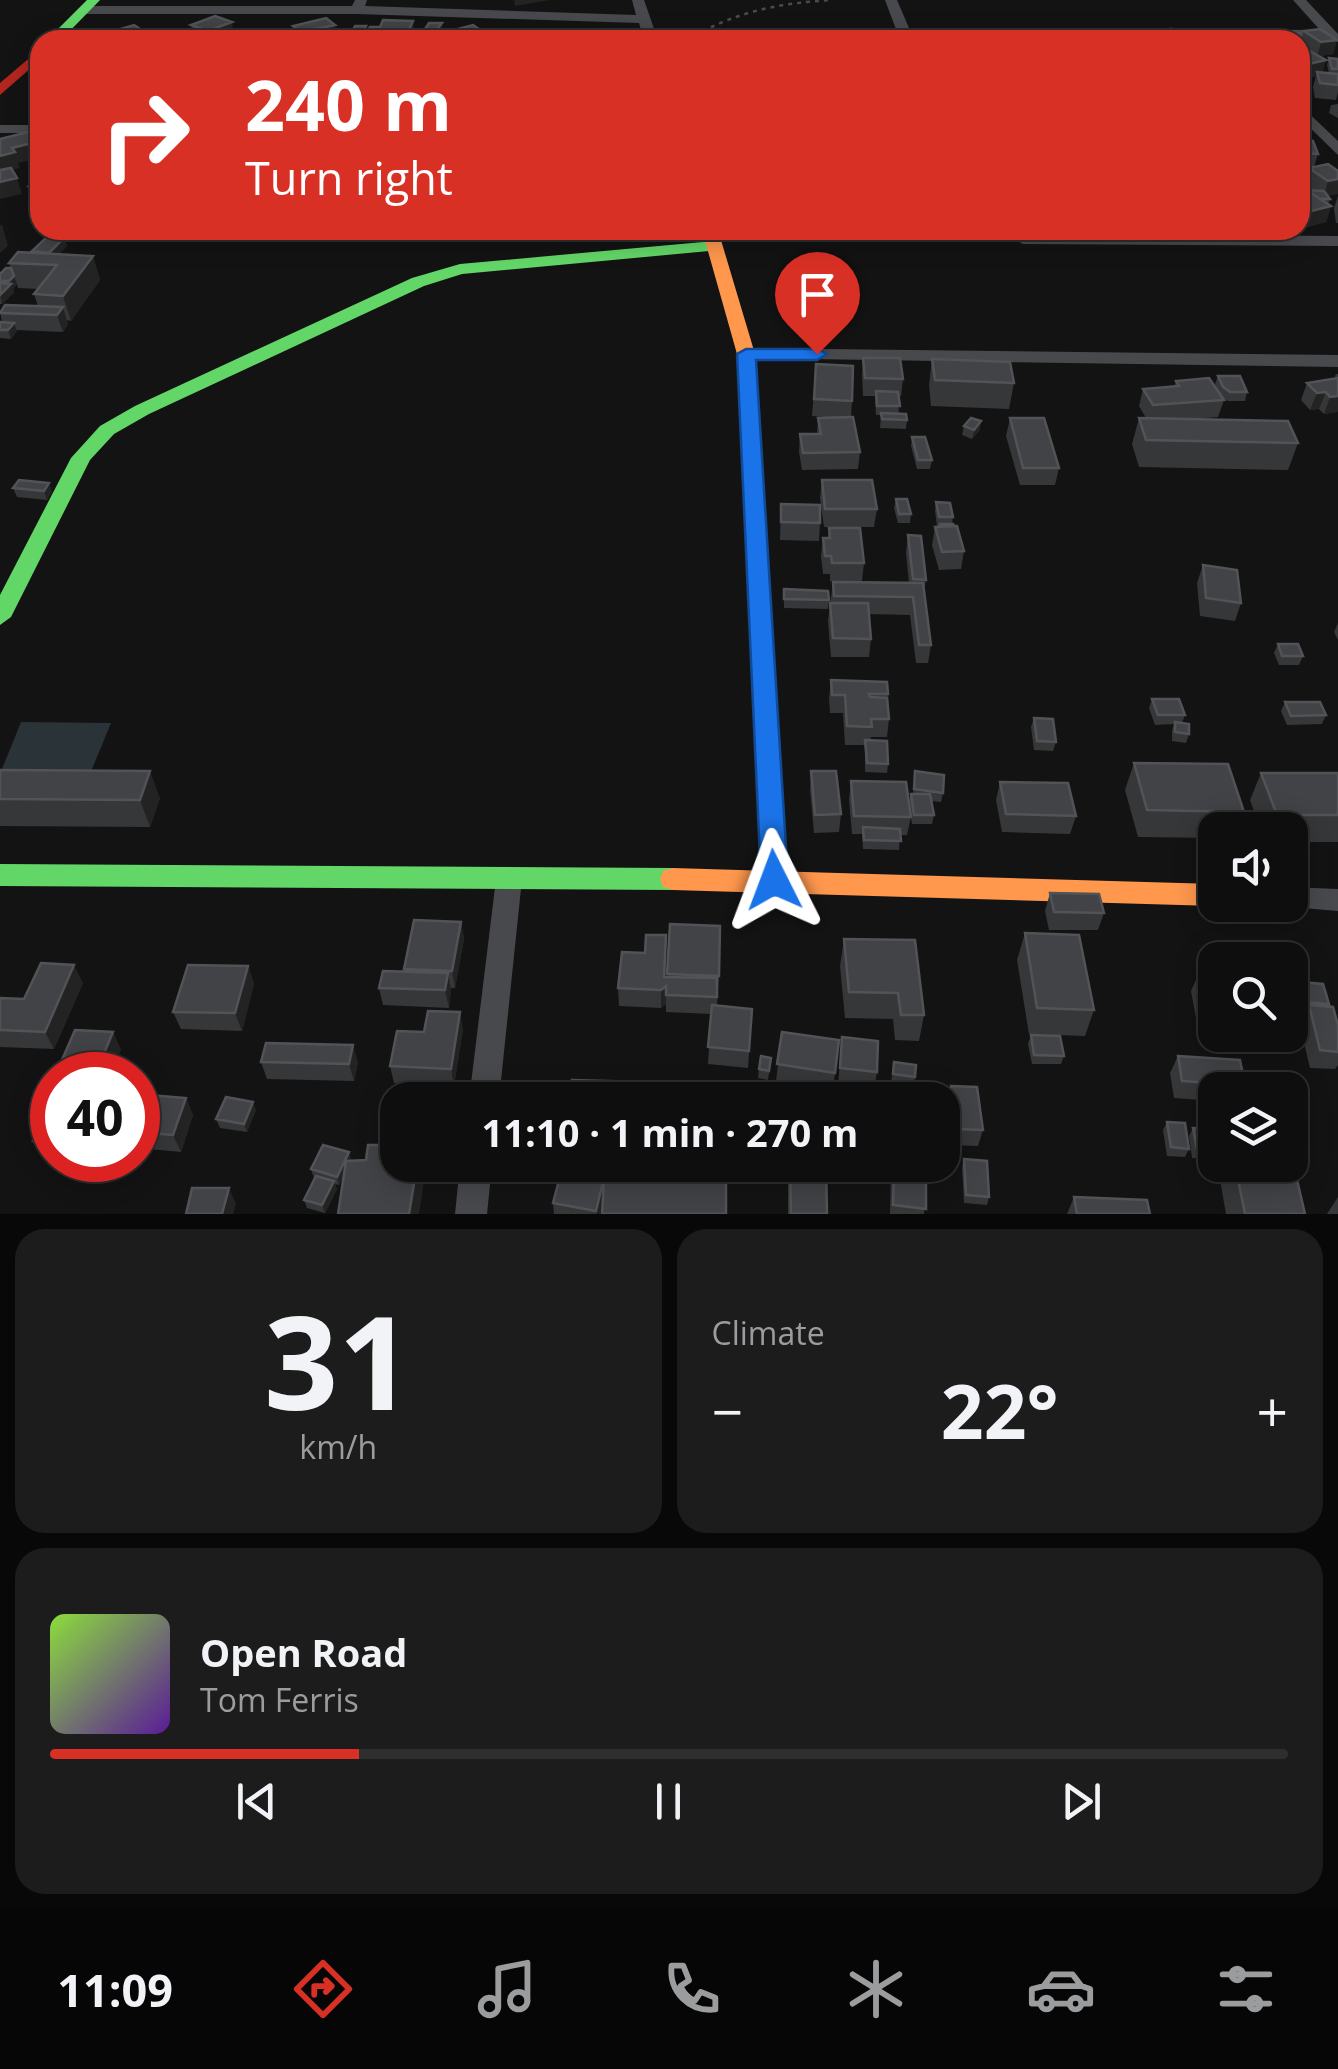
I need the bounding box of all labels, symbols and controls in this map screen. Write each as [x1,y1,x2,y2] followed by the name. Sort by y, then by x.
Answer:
[245,56,452,152] text: 240 m
[80,70,210,200] icon: right
[245,147,453,208] text: Turn right
[775,252,860,355] pin
[790,267,845,322] icon: arrive
[1198,812,1308,1182] map controls
[1198,812,1308,922] button: sound
[722,828,826,932] position arrow
[1198,942,1308,1052] button: search
[30,1052,160,1182] speed limit sign: 40
[1198,1072,1308,1182] button: layers
[482,1106,858,1158] text: 11:10 · 1 min · 270 m
[264,1271,413,1448] text: 31
[712,1311,825,1354] text: Climate
[941,1359,1059,1461] text: 22°
[712,1373,743,1448] text: −
[1257,1373,1288,1448] text: +
[299,1425,377,1468] text: km/h
[200,1626,407,1678] text: Open Road
[200,1678,359,1721] text: Tom Ferris
[229,1774,284,1829] icon: previous
[641,1774,696,1829] icon: pause
[1054,1774,1109,1829] icon: next
[288,1954,358,2024] icon: directions
[472,1954,542,2024] icon: music
[657,1954,727,2024] icon: phone
[841,1954,911,2024] icon: climate
[1026,1954,1096,2024] icon: car
[1211,1954,1281,2024] icon: filters
[57,1959,173,2020] text: 11:09

